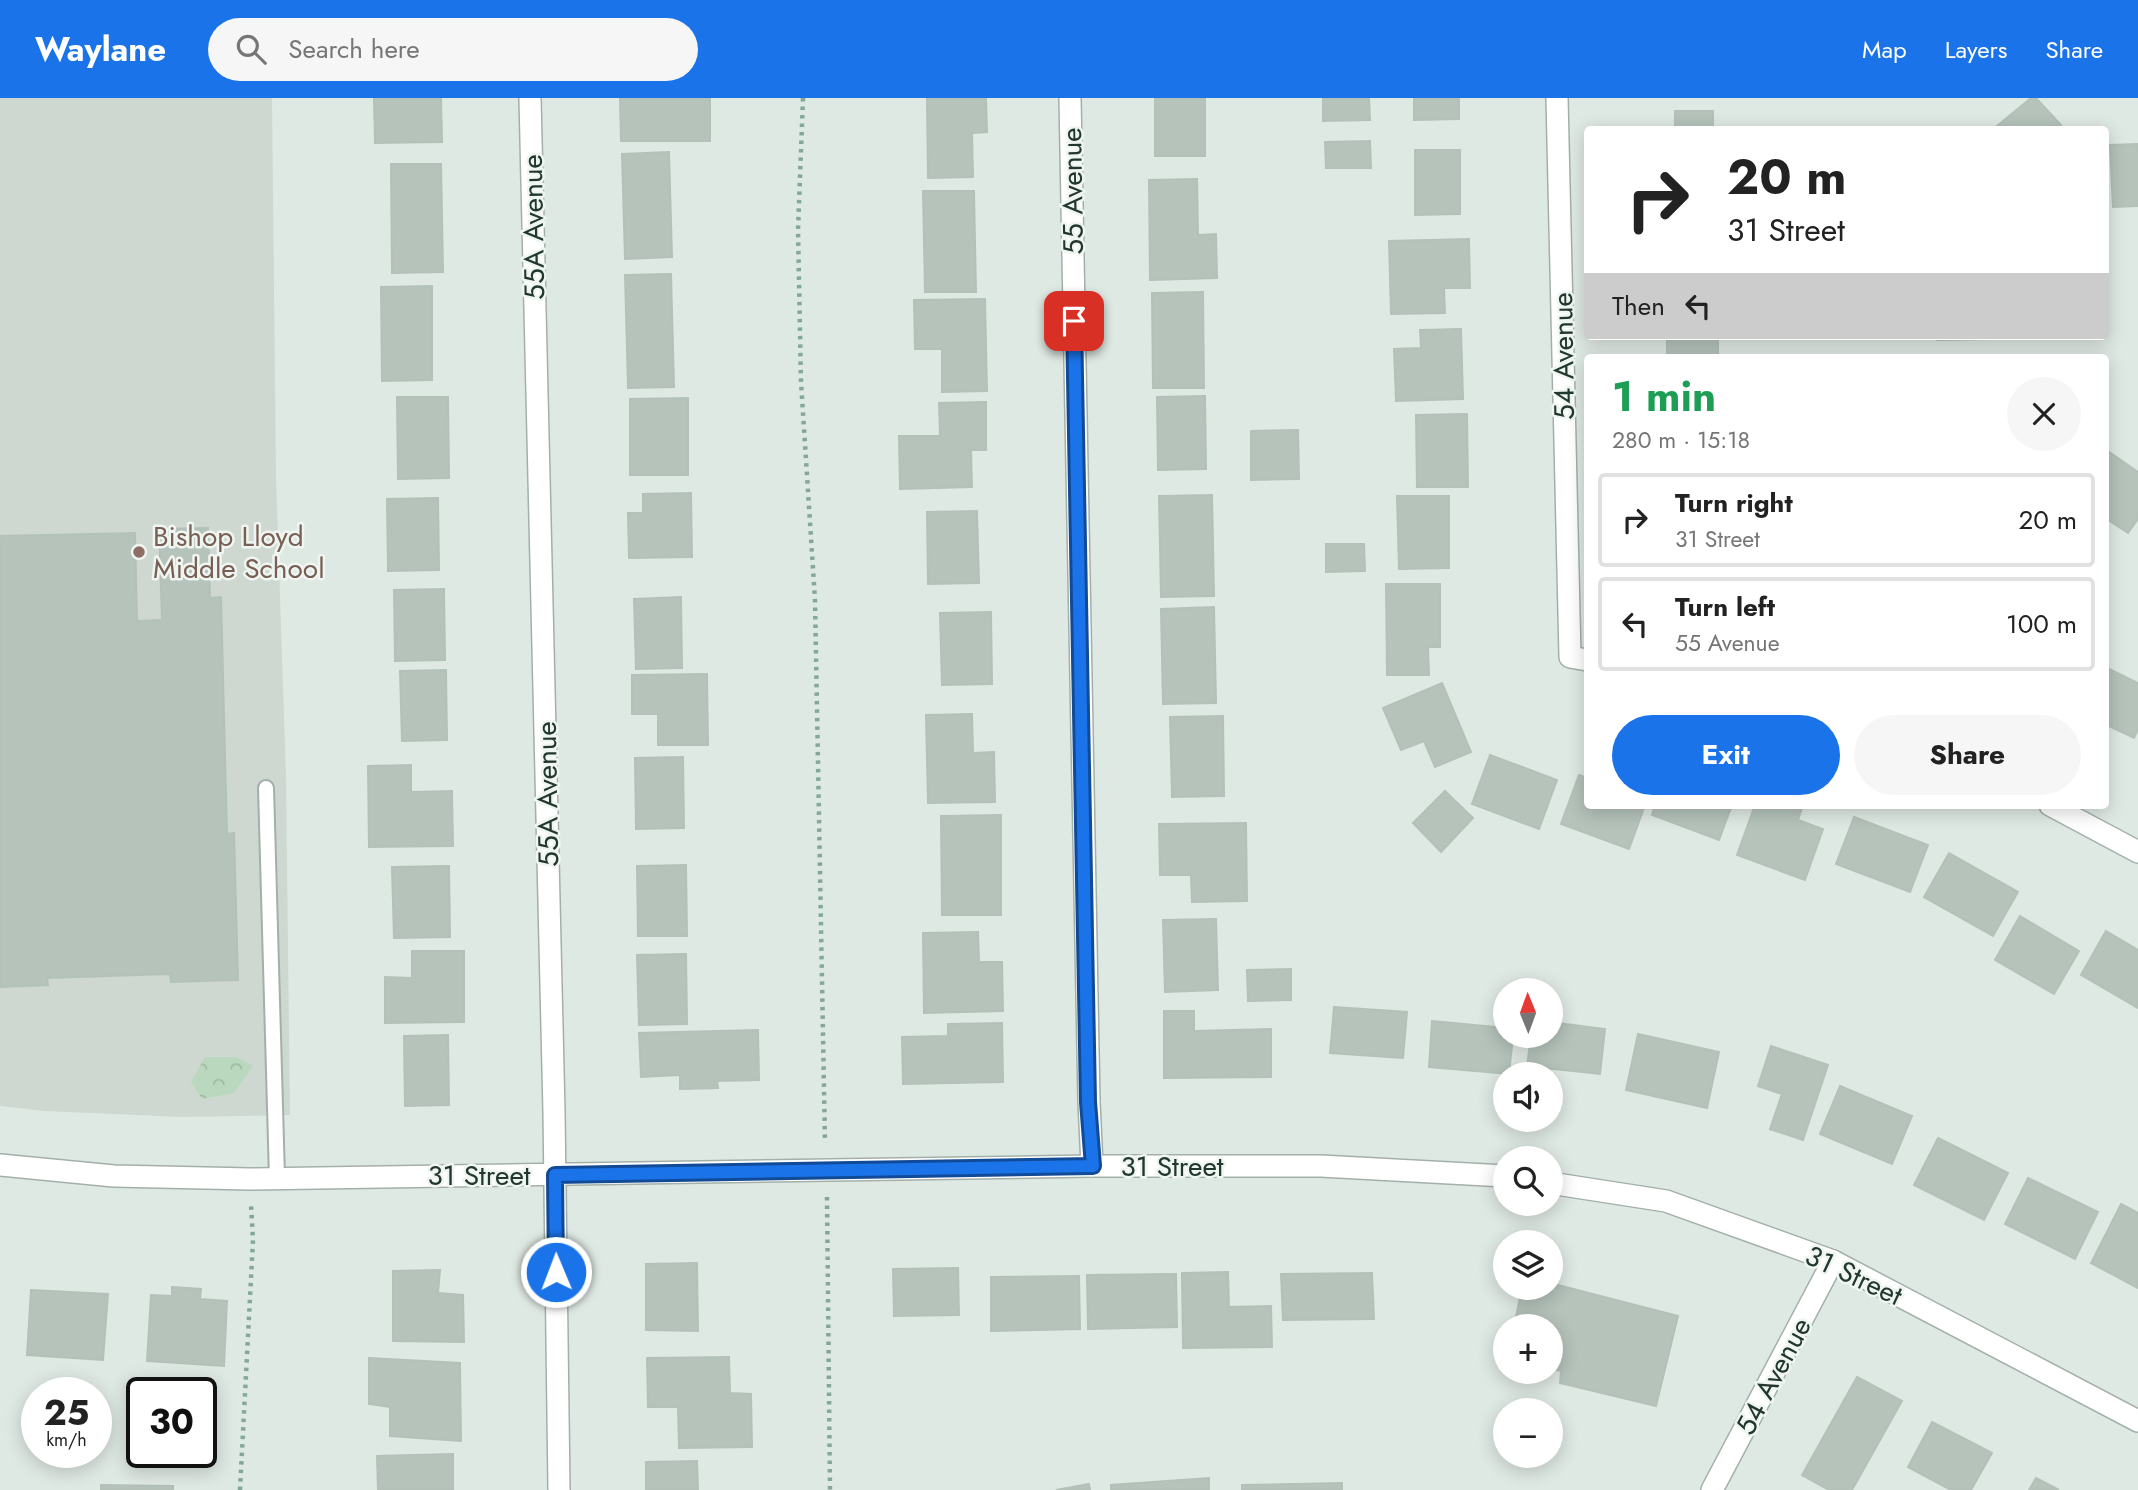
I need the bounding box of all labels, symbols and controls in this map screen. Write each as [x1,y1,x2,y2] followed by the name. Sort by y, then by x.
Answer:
[208,18,698,81] search box
[35,26,166,73] text: Waylane
[232,30,270,68] icon: search
[288,30,420,68] text: Search here
[1862,32,1907,67] text: Map
[1945,32,2007,67] text: Layers
[2045,32,2103,67] text: Share
[1051,127,1094,255] street label: 55 Avenue
[1727,142,1846,212] text: 20 m
[512,154,555,300] street label: 55A Avenue
[1612,154,1703,245] icon: right
[1727,207,1845,253] text: 31 Street
[1612,287,1665,325] text: Then
[1679,287,1717,325] icon: left
[1044,291,1104,351] pin
[1542,292,1585,420] street label: 54 Avenue
[1055,302,1093,340] icon: arrive
[1612,366,1716,427] text: 1 min
[2007,377,2081,451] button: close
[1612,423,1750,457] text: 280 m · 15:18
[1675,484,1793,522] text: Turn right
[1616,501,1654,539] icon: right
[2019,501,2077,539] text: 20 m
[153,516,325,589] place label: Bishop Lloyd Middle School
[1675,522,1760,556] text: 31 Street
[131,544,147,560] marker: Bishop Lloyd Middle School
[1675,588,1775,626] text: Turn left
[1616,605,1654,643] icon: left
[2006,605,2077,643] text: 100 m
[1675,626,1780,660] text: 55 Avenue
[1612,715,1840,795] button: Exit
[1854,715,2081,795] button: Share
[526,721,569,867] street label: 55A Avenue
[1493,978,1563,1048] north arrow
[1493,978,1563,1468] map controls
[1493,1062,1563,1132] button: sound
[1120,1146,1224,1187] street label: 31 Street
[1493,1146,1563,1216] button: search
[427,1155,531,1196] street label: 31 Street
[1493,1230,1563,1300] button: layers
[519,1235,593,1309] position arrow
[1798,1235,1909,1316] street label: 31 Street
[1725,1310,1822,1442] street label: 54 Avenue
[1493,1314,1563,1384] button: +
[126,1377,217,1468] speed limit sign: 30
[44,1388,89,1438] text: 25
[1493,1398,1563,1468] button: −
[46,1427,87,1453] text: km/h

